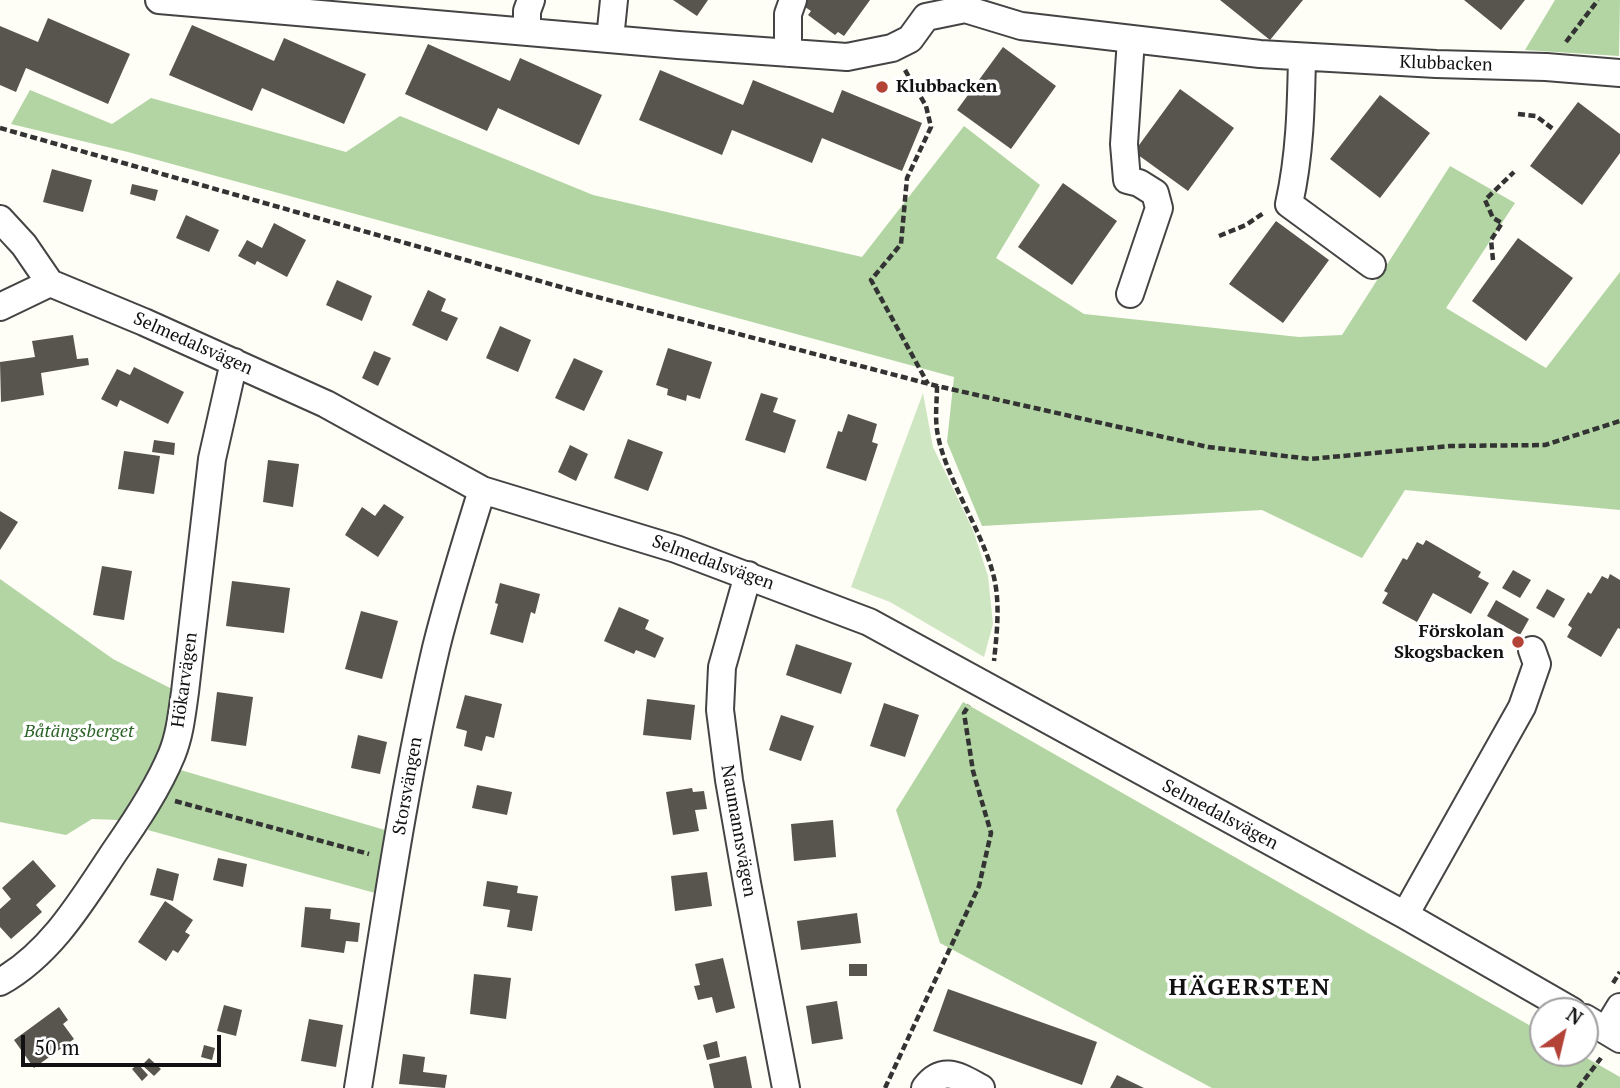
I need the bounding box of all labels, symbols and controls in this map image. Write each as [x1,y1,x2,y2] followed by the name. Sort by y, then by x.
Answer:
[1399,52,1493,76] street label: Klubbacken
[896,76,997,98] place label: Klubbacken
[874,79,890,95] marker: Klubbacken
[130,308,256,380] street label: Selmedalsvägen
[649,531,777,595] street label: Selmedalsvägen
[1394,621,1504,664] place label: Förskolan Skogsbacken
[168,631,202,729] street label: Hökarvägen
[1510,634,1526,650] marker: Förskolan Skogsbacken
[24,721,134,743] park label: Båtängsberget
[389,735,427,837] street label: Storsvängen
[716,763,760,899] street label: Naumannsvägen
[1158,775,1282,855] street label: Selmedalsvägen
[1170,974,1330,1002] district label: HÄGERSTEN
[1529,997,1599,1067] north arrow
[1562,1001,1588,1030] text: N
[24,1021,224,1066] scale bar
[34,1033,80,1061] text: 50 m

